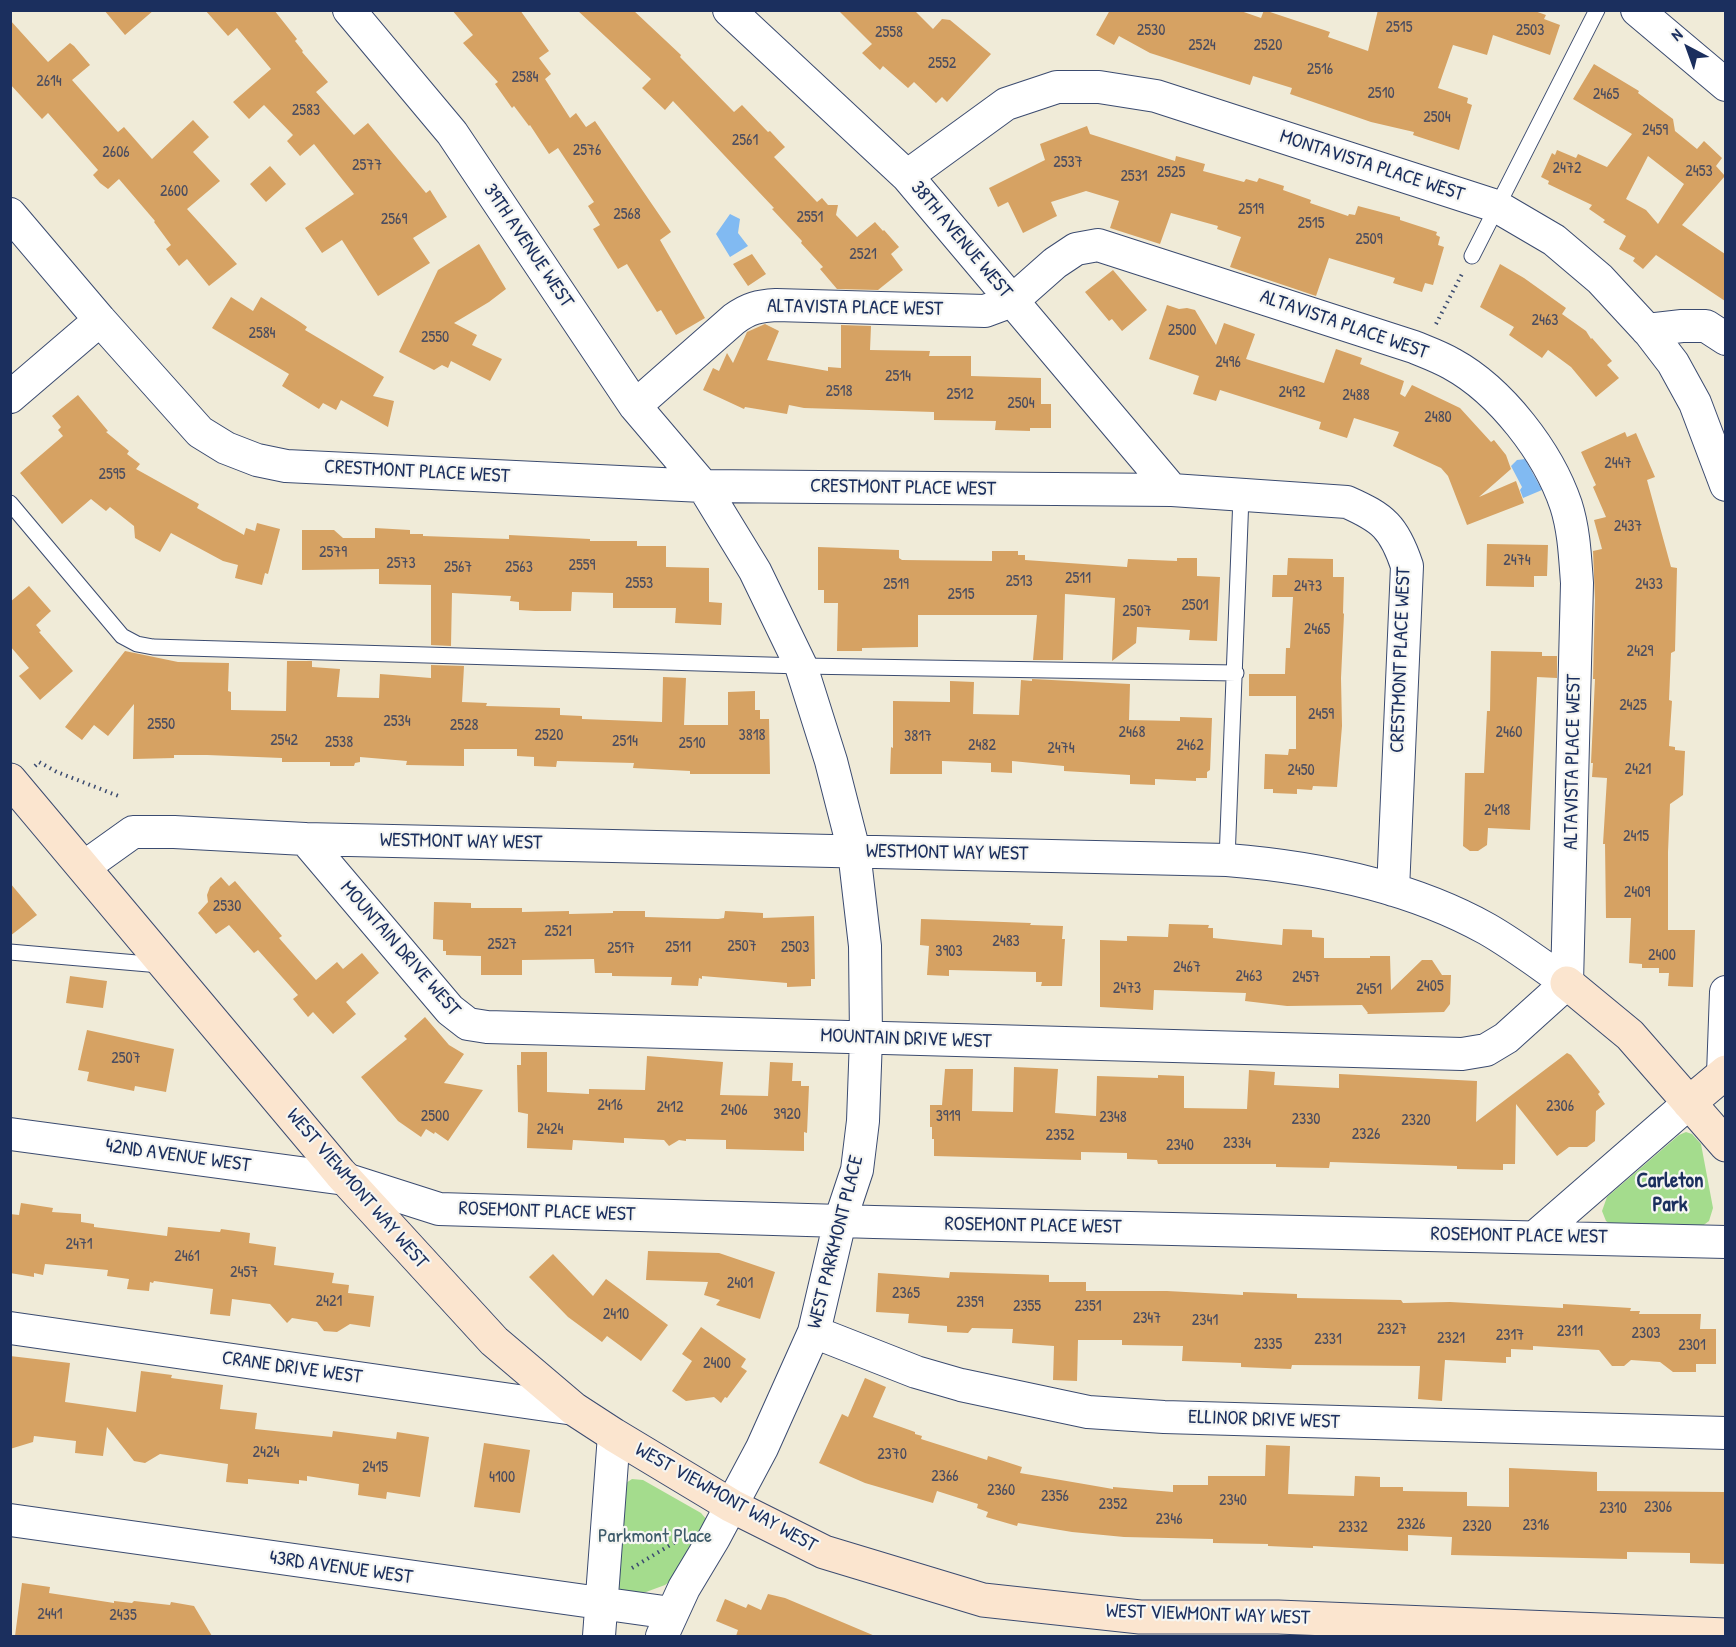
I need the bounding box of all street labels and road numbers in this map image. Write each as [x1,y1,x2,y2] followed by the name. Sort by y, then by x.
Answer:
[1277,125,1467,207] street label: MONTAVISTA PLACE WEST
[905,177,1017,303] street label: 38TH AVENUE WEST
[478,179,578,313] street label: 39TH AVENUE WEST
[1257,285,1431,365] street label: ALTAVISTA PLACE WEST
[767,294,943,322] street label: ALTAVISTA PLACE WEST
[324,455,510,489] street label: CRESTMONT PLACE WEST
[810,474,996,502] street label: CRESTMONT PLACE WEST
[1386,567,1416,753] street label: CRESTMONT PLACE WEST
[1559,674,1587,850] street label: ALTAVISTA PLACE WEST
[380,829,542,855] street label: WESTMONT WAY WEST
[866,840,1028,866] street label: WESTMONT WAY WEST
[335,876,465,1022] street label: MOUNTAIN DRIVE WEST
[820,1024,992,1054] street label: MOUNTAIN DRIVE WEST
[281,1104,433,1274] street label: WEST VIEWMONT WAY WEST
[104,1134,252,1178] street label: 42ND AVENUE WEST
[803,1153,869,1331] street label: WEST PARKMONT PLACE
[458,1197,636,1227] street label: ROSEMONT PLACE WEST
[944,1212,1122,1240] street label: ROSEMONT PLACE WEST
[1430,1222,1608,1250] street label: ROSEMONT PLACE WEST
[220,1346,364,1390] street label: CRANE DRIVE WEST
[1188,1405,1340,1435] street label: ELLINOR DRIVE WEST
[631,1438,821,1558] street label: WEST VIEWMONT WAY WEST
[268,1546,414,1590] street label: 43RD AVENUE WEST
[1106,1599,1310,1631] street label: WEST VIEWMONT WAY WEST

